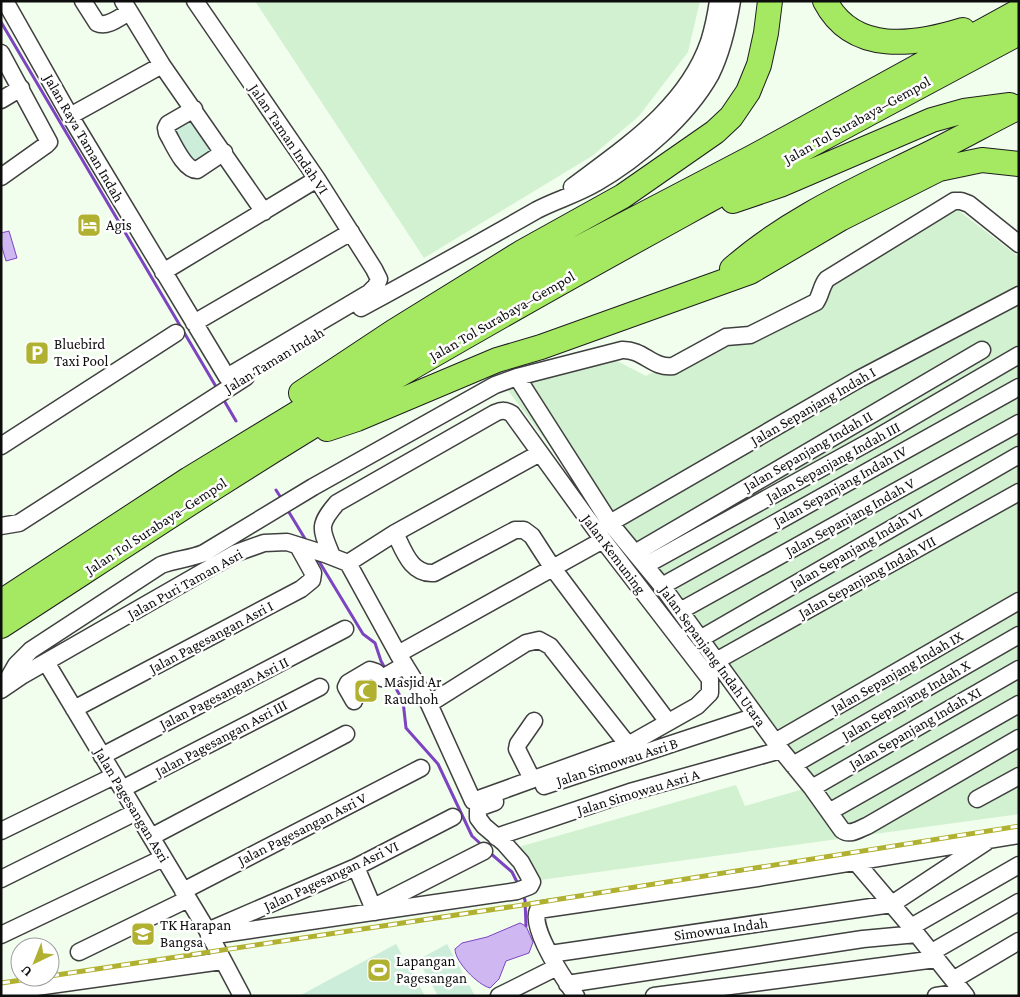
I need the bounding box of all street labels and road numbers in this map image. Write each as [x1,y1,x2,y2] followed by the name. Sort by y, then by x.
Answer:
[39,70,127,205] street label: Jalan Raya Taman Indah
[779,73,934,169] street label: Jalan Tol Surabaya–Gempol
[244,79,332,198] street label: Jalan Taman Indah VI
[425,268,578,366] street label: Jalan Tol Surabaya–Gempol
[220,324,327,398] street label: Jalan Taman Indah
[746,364,879,450] street label: Jalan Sepanjang Indah I
[739,408,876,496] street label: Jalan Sepanjang Indah II
[762,419,903,507] street label: Jalan Sepanjang Indah III
[769,442,910,531] street label: Jalan Sepanjang Indah IV
[81,474,230,580] street label: Jalan Tol Surabaya–Gempol
[781,475,918,561] street label: Jalan Sepanjang Indah V
[785,504,925,594] street label: Jalan Sepanjang Indah VI
[577,509,649,598] street label: Jalan Kemuning
[794,533,939,623] street label: Jalan Sepanjang Indah VII
[123,546,246,624] street label: Jalan Puri Taman Asri
[655,581,770,730] street label: Jalan Sepanjang Indah Utara
[145,598,276,678] street label: Jalan Pagesangan Asri I
[826,627,967,718] street label: Jalan Sepanjang Indah IX
[155,654,292,734] street label: Jalan Pagesangan Asri II
[837,657,974,745] street label: Jalan Sepanjang Indah X
[844,684,984,774] street label: Jalan Sepanjang Indah XI
[151,696,290,781] street label: Jalan Pagesangan Asri III
[552,735,680,791] street label: Jalan Simowau Asri B
[90,743,173,866] street label: Jalan Pagesangan Asri
[573,766,702,820] street label: Jalan Simowau Asri A
[233,789,370,870] street label: Jalan Pagesangan Asri V
[259,838,401,916] street label: Jalan Pagesangan Asri VI
[673,914,769,944] street label: Simowua Indah

